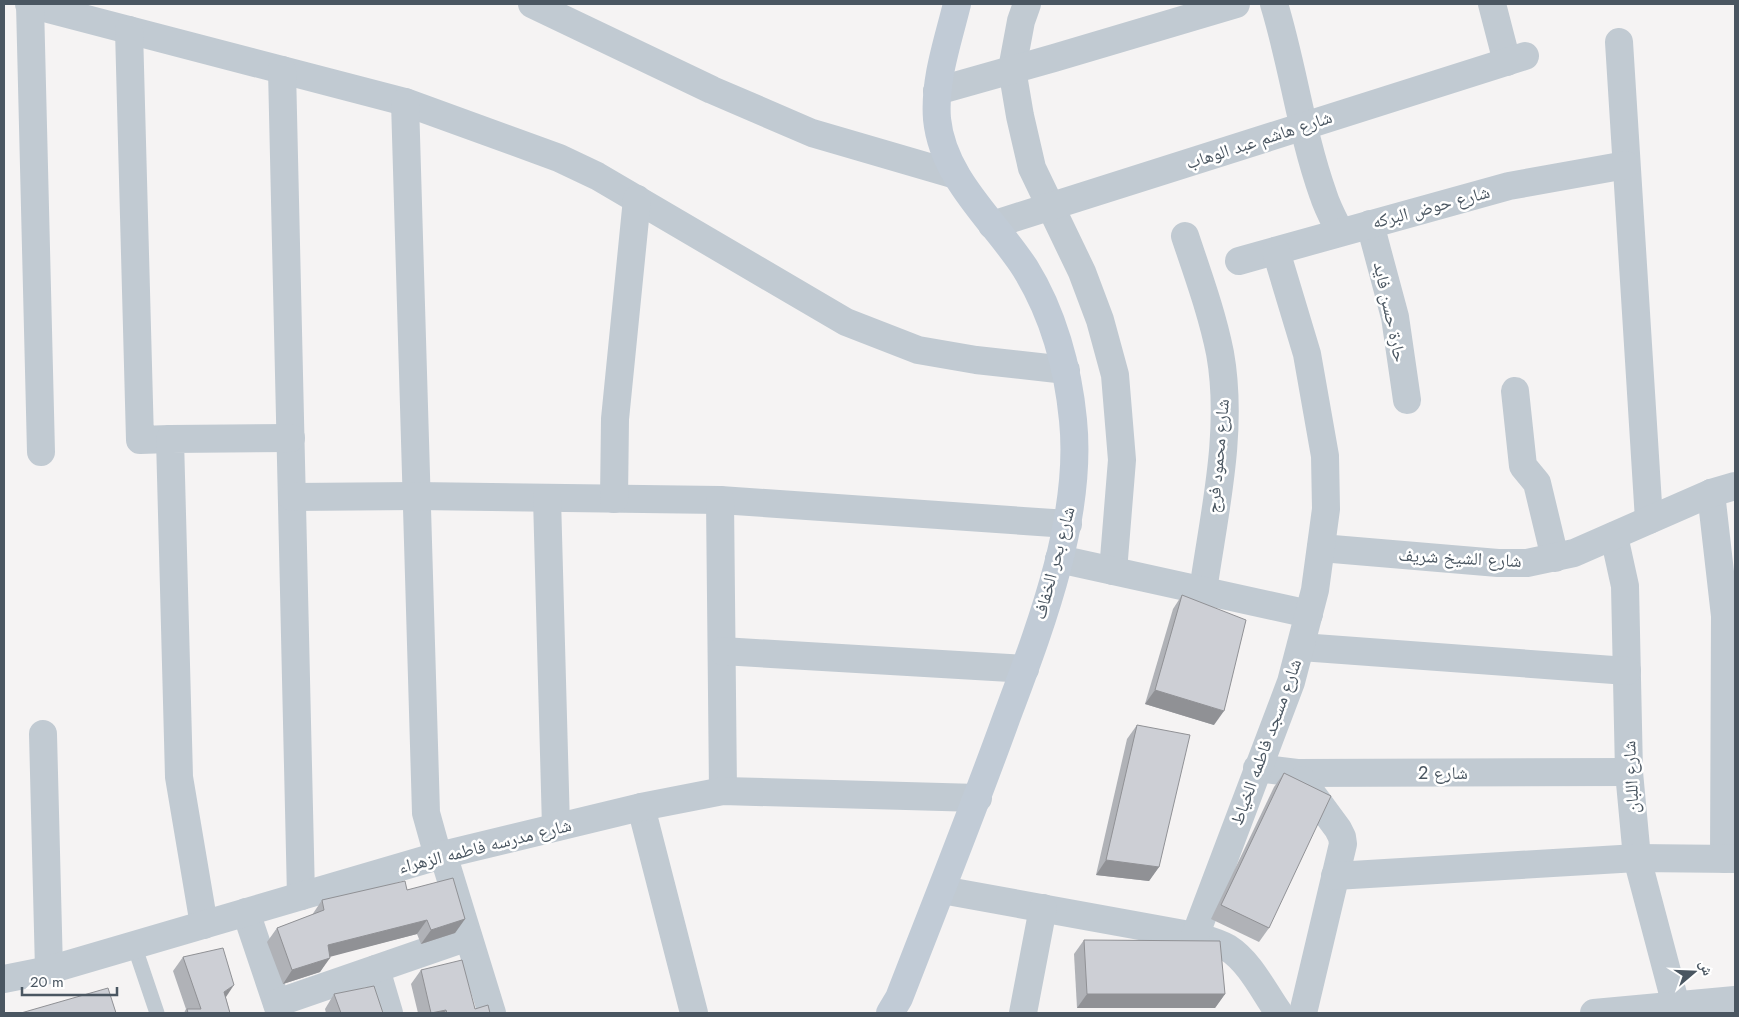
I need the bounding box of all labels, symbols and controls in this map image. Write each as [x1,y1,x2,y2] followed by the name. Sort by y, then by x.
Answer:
[1182,104,1336,176] street label: شارع هاشم عبد الوهاب
[1369,179,1493,235] street label: شارع حوض البركه
[1367,259,1413,365] street label: حارة حسن فايد
[1200,398,1236,514] street label: شارع محمود فرج
[1026,504,1082,622] street label: شارع بحر الخفاف
[1398,542,1522,574] street label: شارع الشيخ شريف
[1224,655,1308,829] street label: شارع مسجد فاطمه الخياط
[1616,740,1646,814] street label: شارع اللبان
[1418,760,1468,786] street label: شارع 2
[396,812,574,880] street label: شارع مدرسه فاطمه الزهراء
[1669,947,1719,997] north arrow
[1694,957,1718,978] text: ش
[22,964,118,996] scale bar
[30,971,64,993] text: 20 m

